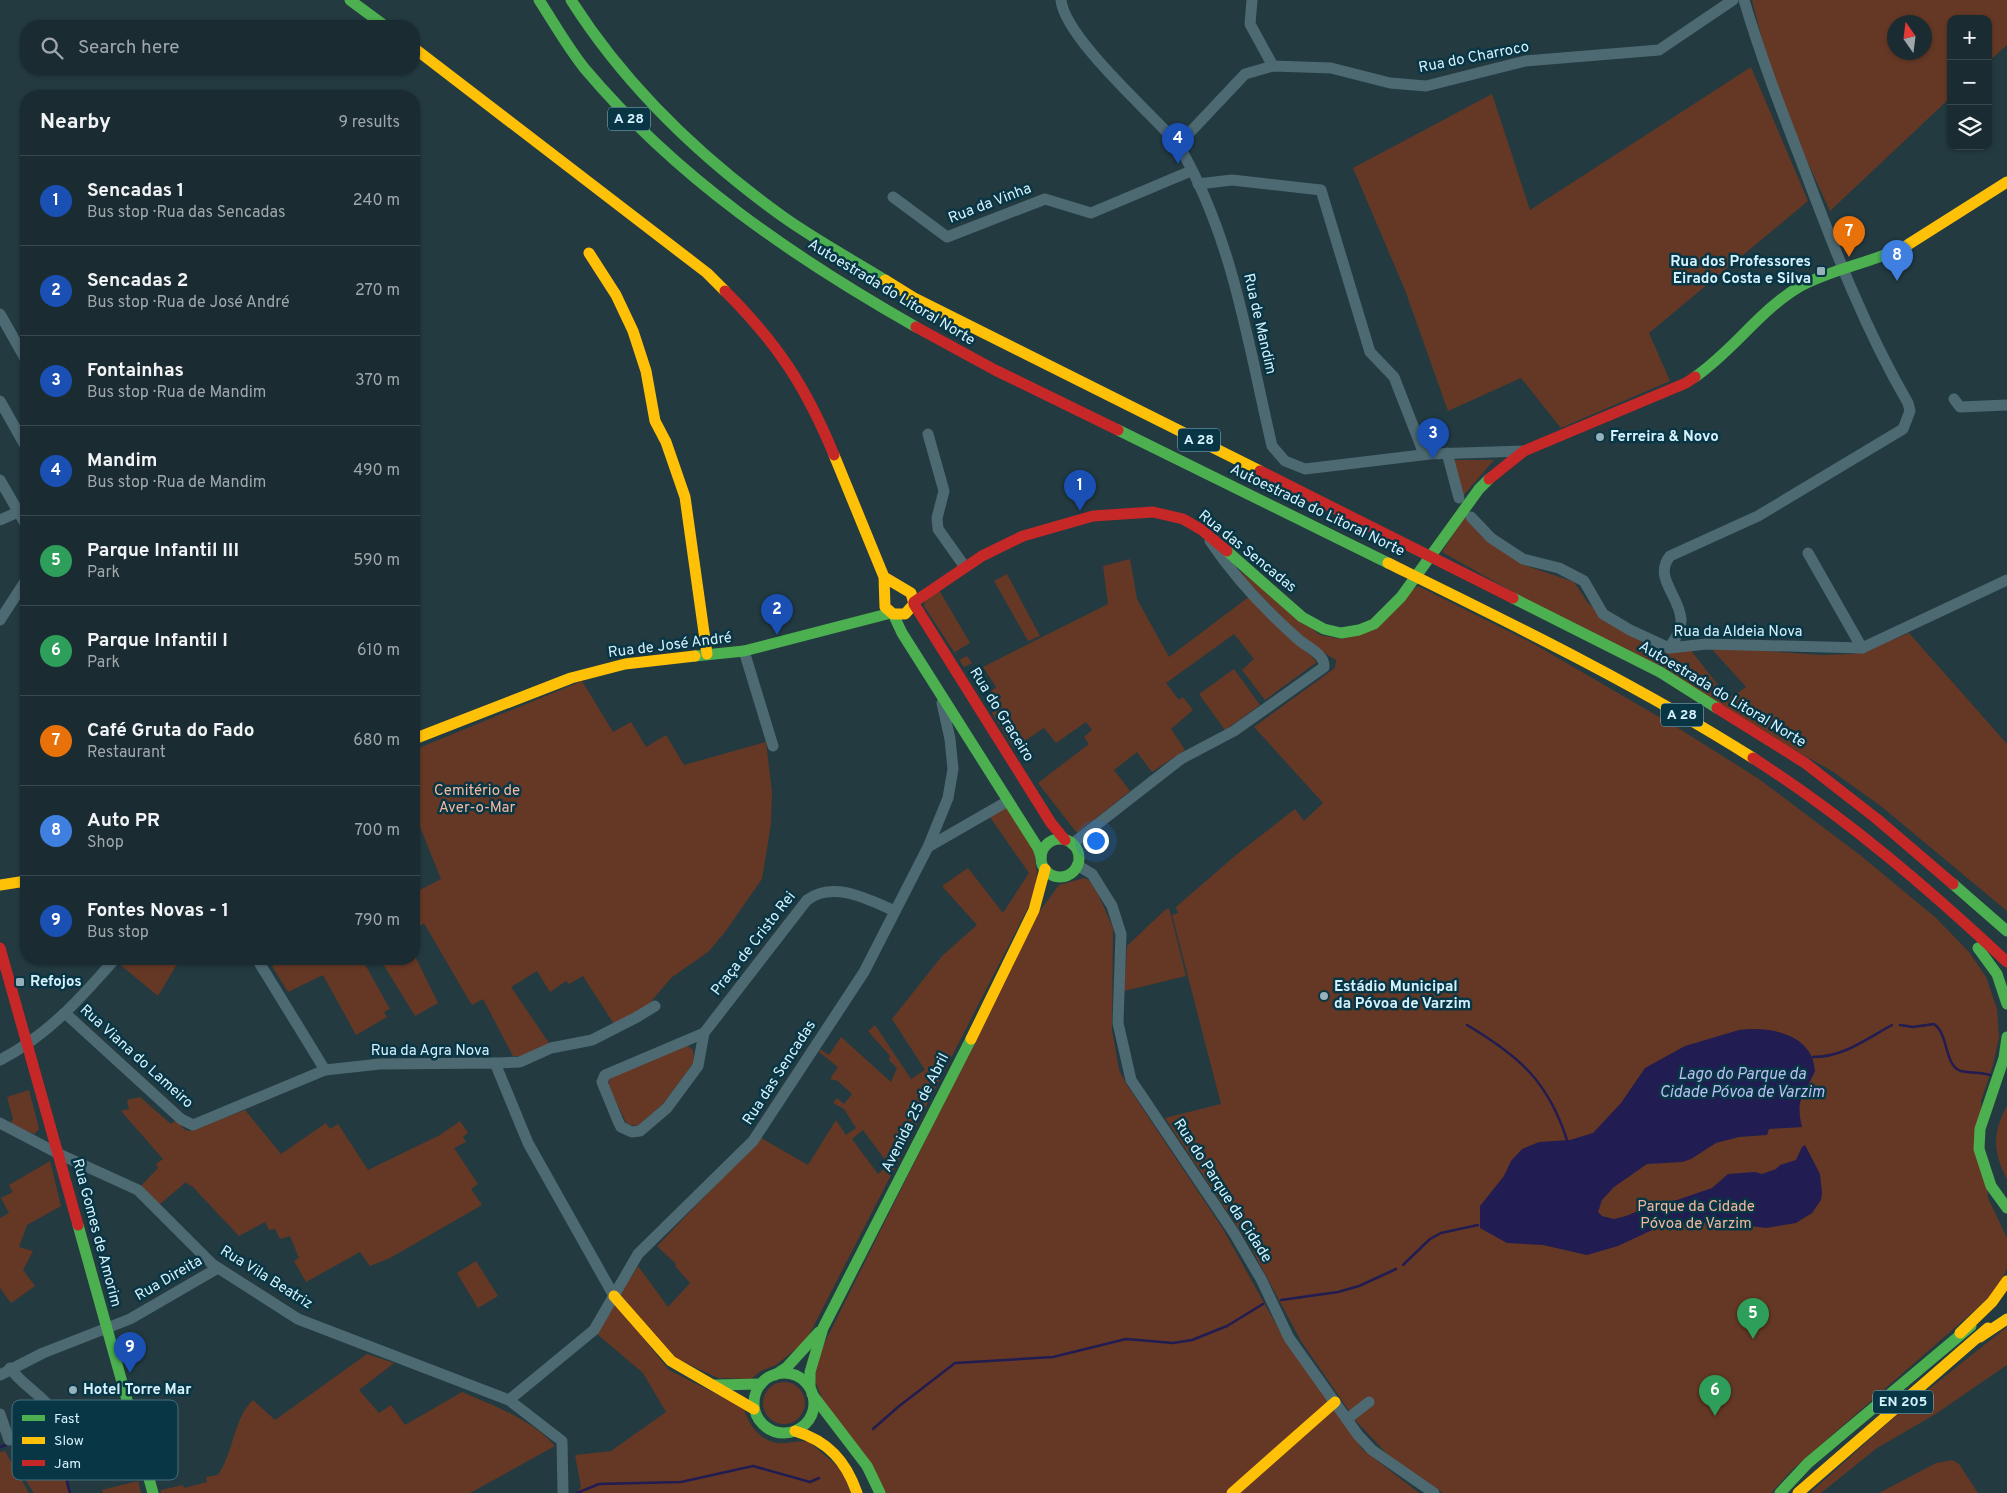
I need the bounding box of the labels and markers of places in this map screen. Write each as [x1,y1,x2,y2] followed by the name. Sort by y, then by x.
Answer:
[1162,123,1194,164] pin: 4
[1833,216,1865,257] pin: 7
[1881,240,1913,281] pin: 8
[1670,253,1811,289] place label: Rua dos Professores Eirado Costa e Silva
[1815,265,1827,277] marker: Rua dos Professores Eirado Costa e Silva
[1417,418,1449,459] pin: 3
[1610,428,1719,447] place label: Ferreira & Novo
[1594,431,1606,443] marker: Ferreira & Novo
[1064,470,1096,511] pin: 1
[761,594,793,635] pin: 2
[30,973,82,992] place label: Refojos
[14,976,26,988] marker: Refojos
[1334,978,1471,1014] place label: Estádio Municipal da Póvoa de Varzim
[1318,990,1330,1002] marker: Estádio Municipal da Póvoa de Varzim
[1737,1298,1769,1339] pin: 5
[114,1332,146,1373] pin: 9
[1699,1375,1731,1416] pin: 6
[83,1381,192,1400] place label: Hotel Torre Mar
[67,1384,79,1396] marker: Hotel Torre Mar

